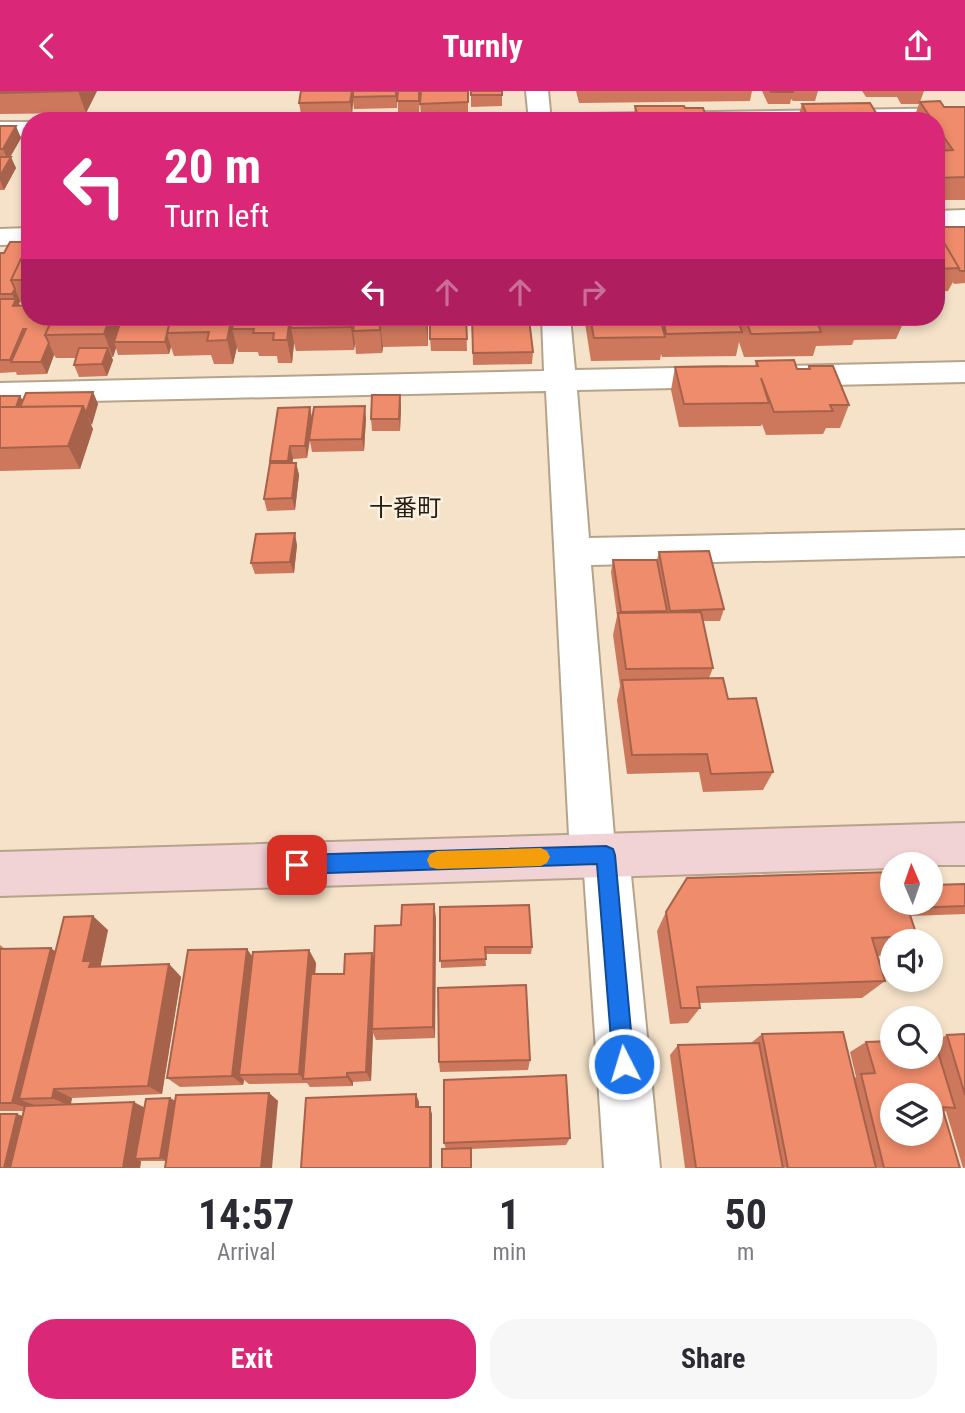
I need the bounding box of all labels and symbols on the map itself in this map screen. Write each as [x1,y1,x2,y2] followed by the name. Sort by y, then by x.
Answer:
[369,494,441,522] district label: 十番町
[267,835,327,895] pin
[880,852,943,915] north arrow
[587,1027,661,1101] position arrow

